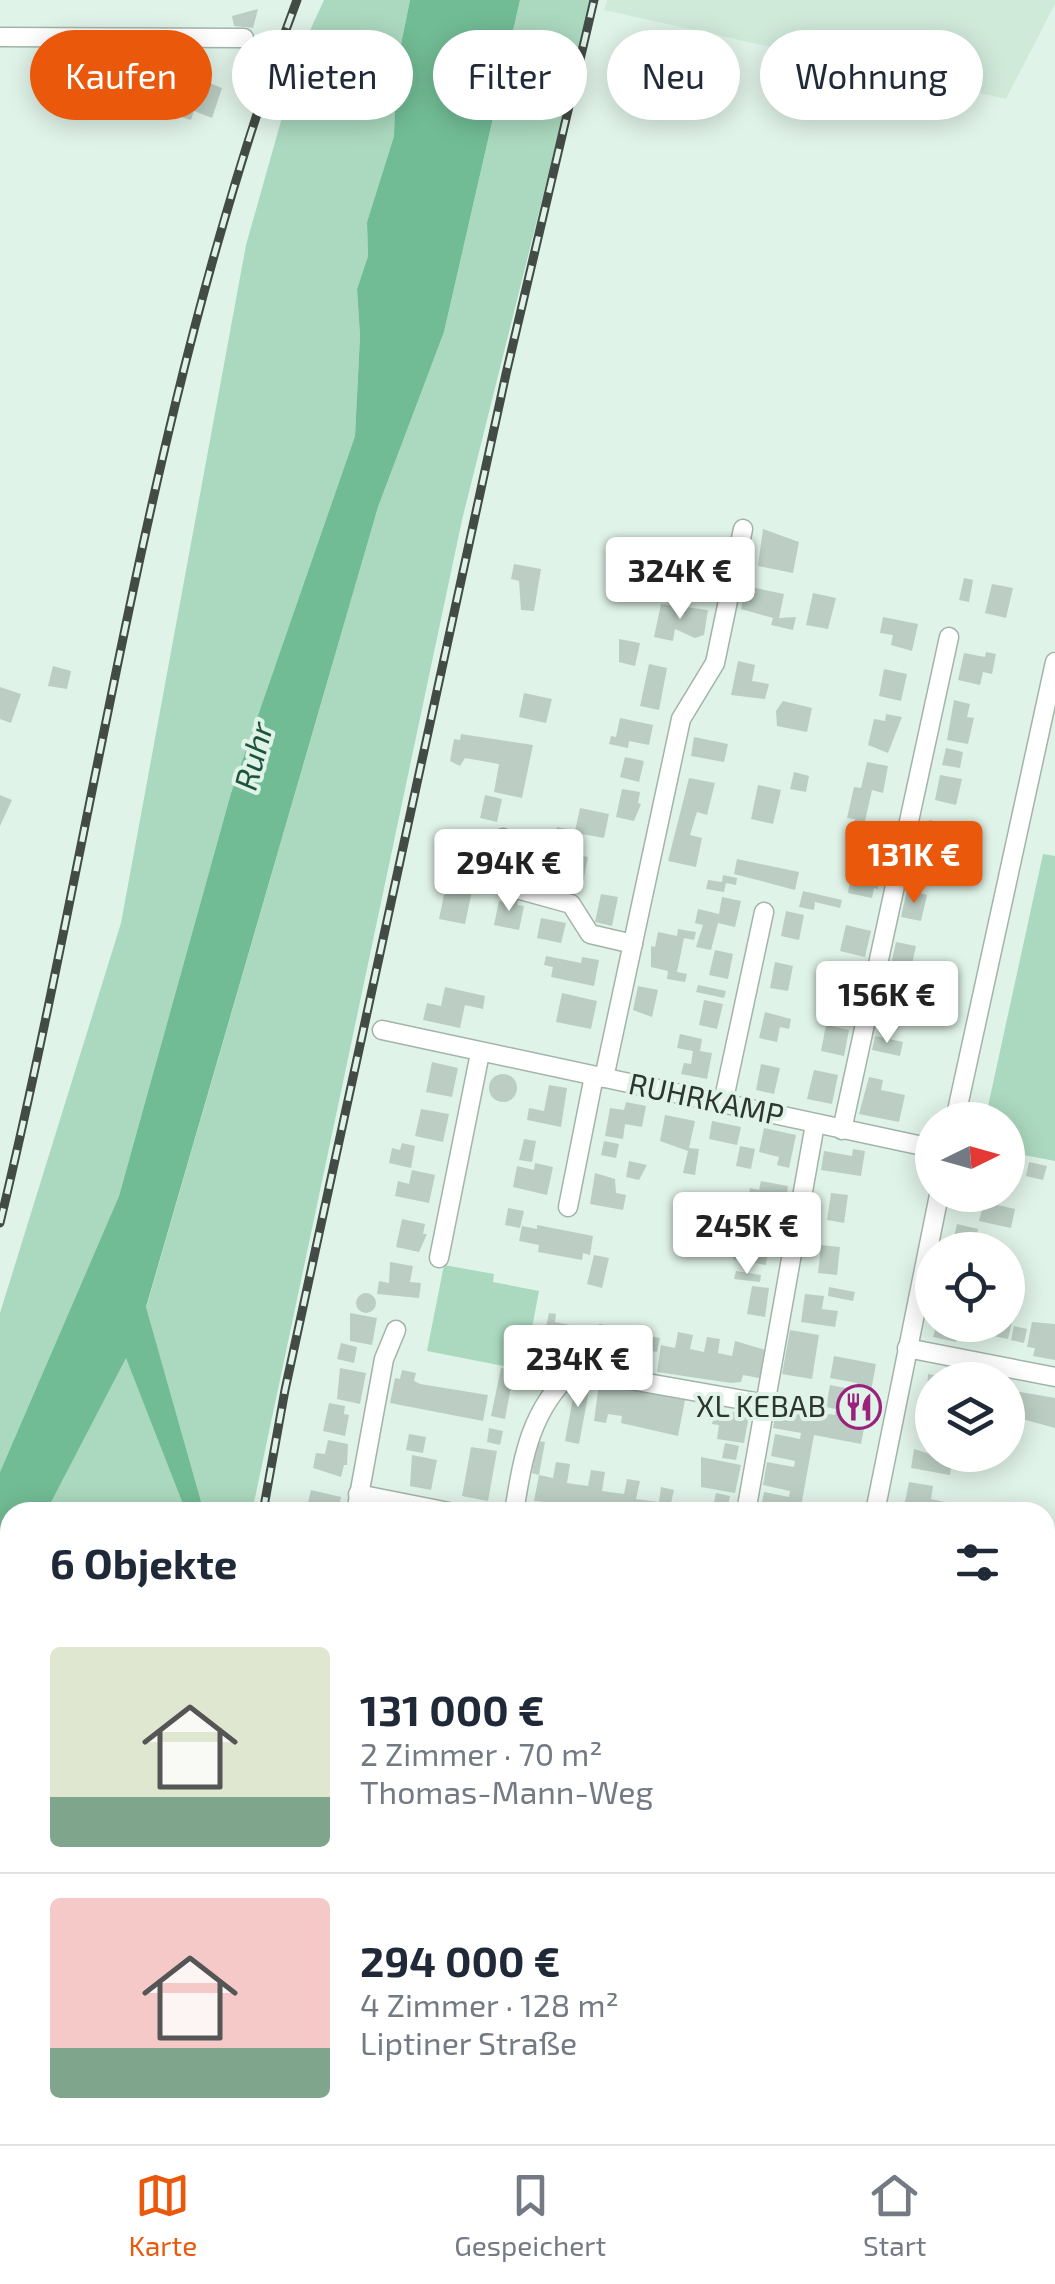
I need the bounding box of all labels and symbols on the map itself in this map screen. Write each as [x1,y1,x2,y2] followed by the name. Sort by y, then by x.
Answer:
[599,537,761,622] pin: 324K €
[225,716,280,794] water label: Ruhr
[833,821,995,906] pin: 131K €
[428,829,590,914] pin: 294K €
[806,961,968,1046] pin: 156K €
[626,1064,787,1132] street label: RUHRKAMP
[915,1102,1025,1212] north arrow
[666,1192,828,1277] pin: 245K €
[497,1325,659,1410] pin: 234K €
[836,1384,882,1430] restaurant icon: XL KEBAB
[696,1387,826,1423] place label: XL KEBAB

